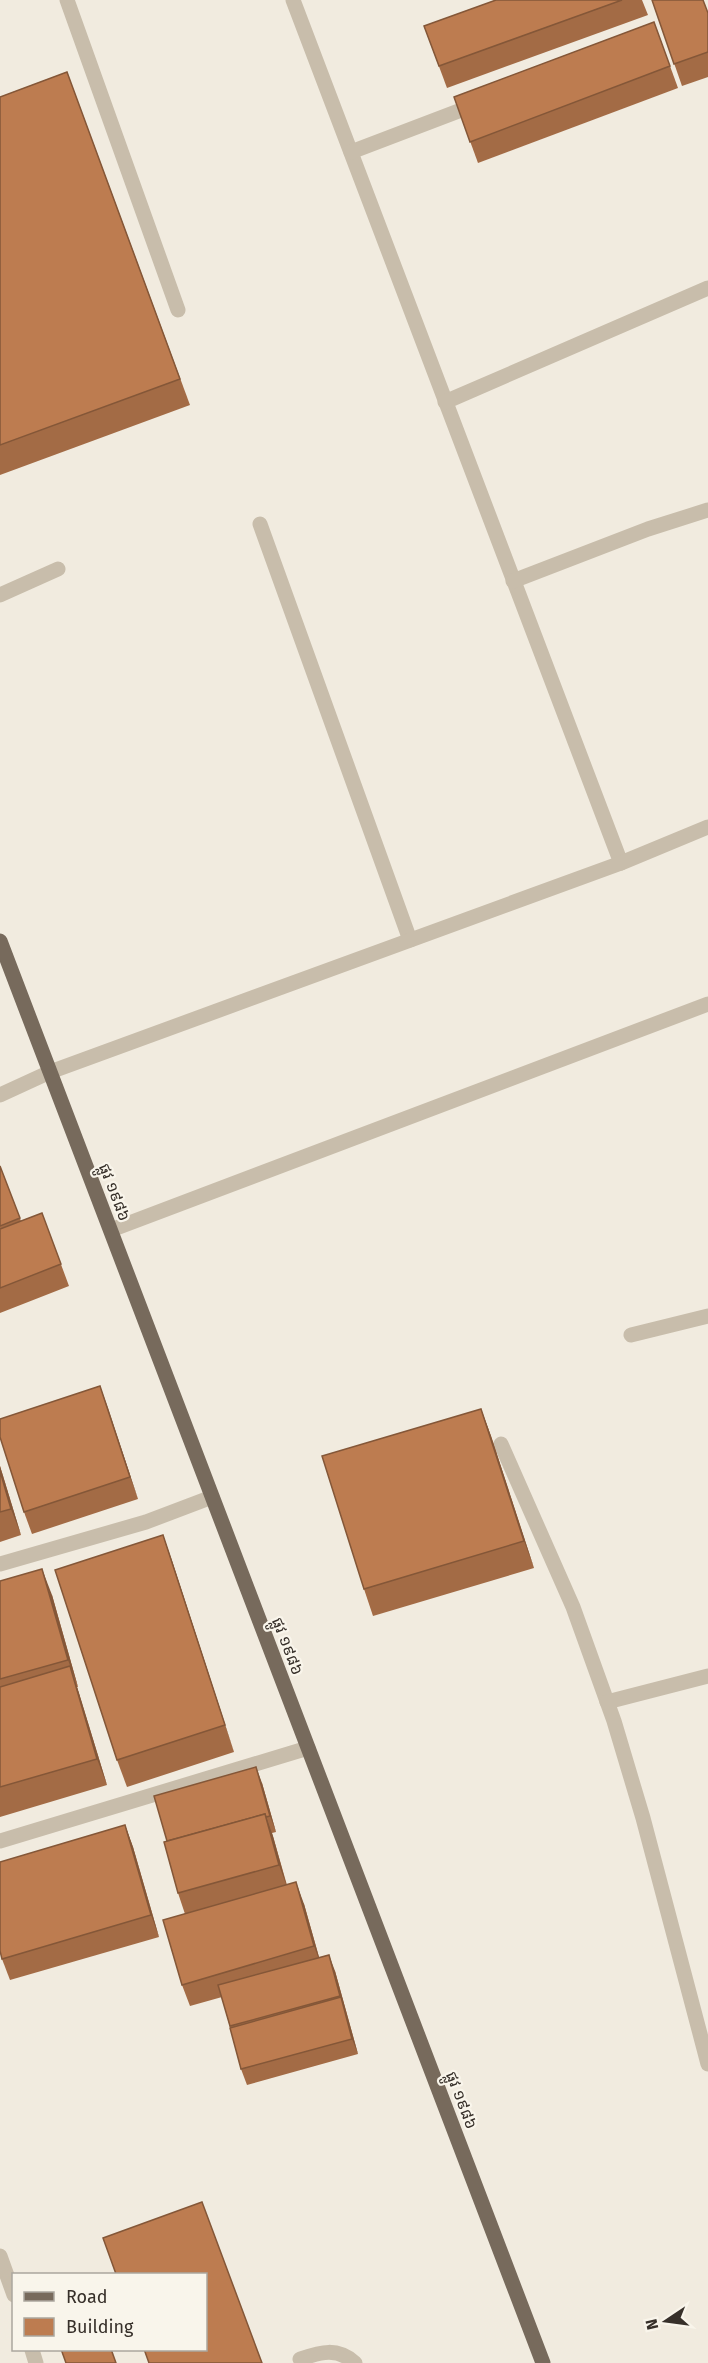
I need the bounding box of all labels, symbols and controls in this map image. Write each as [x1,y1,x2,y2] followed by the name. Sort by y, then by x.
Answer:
[90,1161,134,1225] street label: ផ្លូវ ១៩៨៦
[263,1615,307,1679] street label: ផ្លូវ ១៩៨៦
[437,2069,481,2133] street label: ផ្លូវ ១៩៨៦
[12,2273,207,2351] legend
[66,2286,108,2308] text: Road
[636,2291,696,2351] north arrow
[66,2316,134,2338] text: Building
[641,2317,662,2332] text: N

